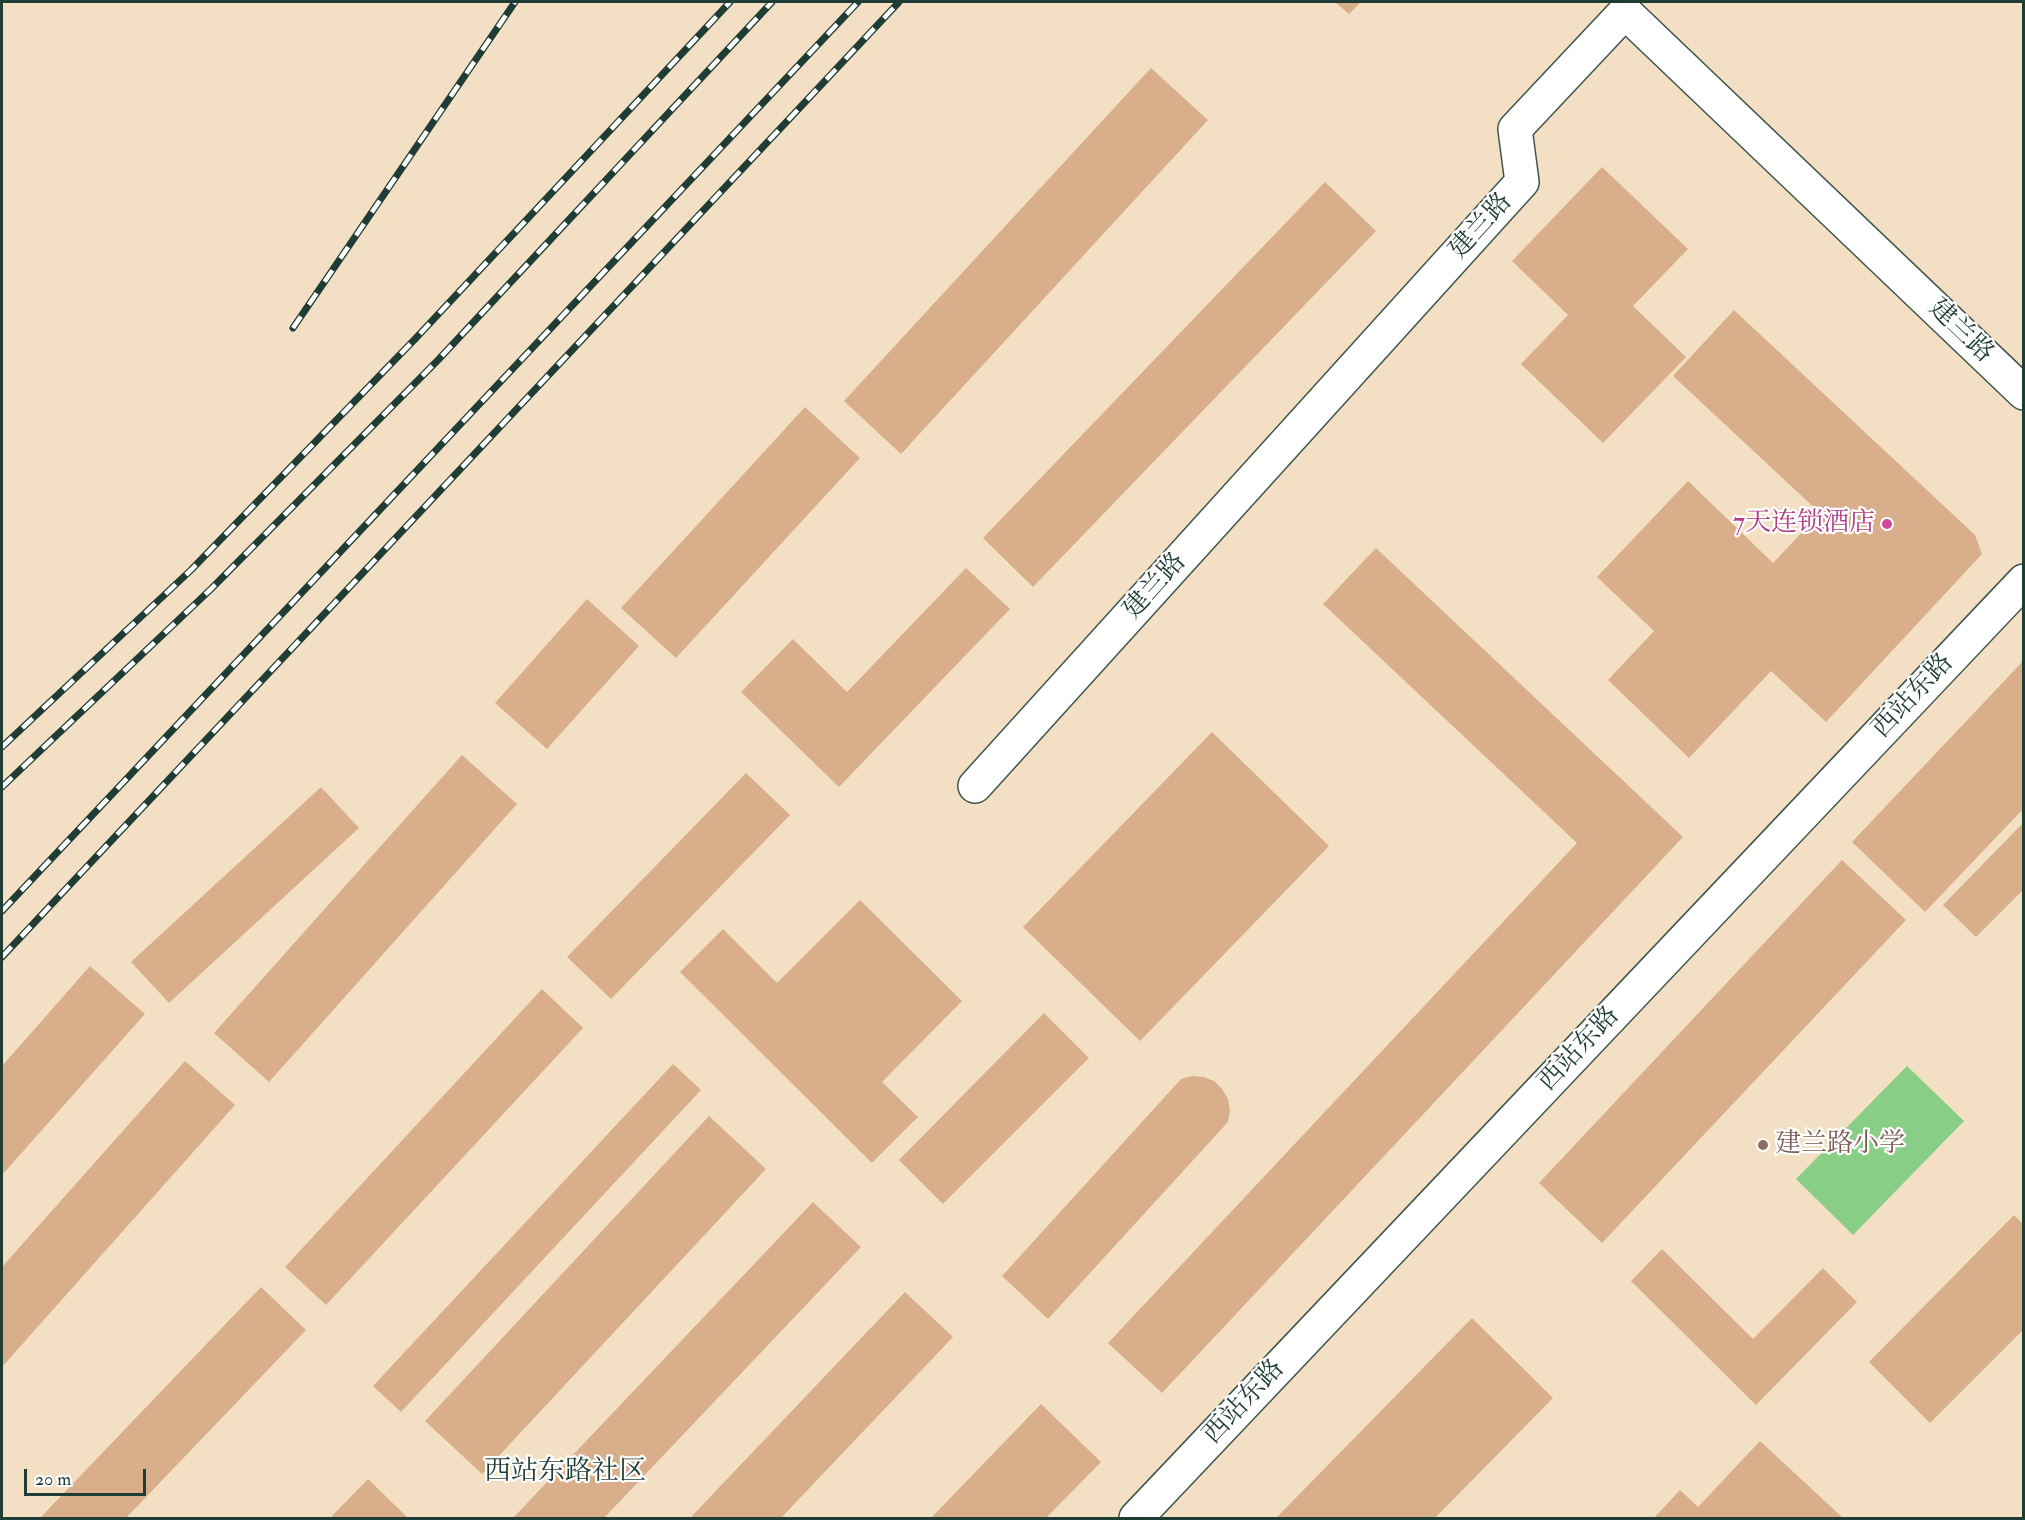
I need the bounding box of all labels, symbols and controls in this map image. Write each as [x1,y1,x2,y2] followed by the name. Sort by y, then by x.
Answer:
[1444,188,1520,266] street label: 建兰路
[1921,294,1999,370] street label: 建兰路
[1733,508,1875,540] place label: 7天连锁酒店
[1880,517,1894,531] marker: 7天连锁酒店
[1118,548,1194,626] street label: 建兰路
[1867,648,1961,746] street label: 西站东路
[1533,1001,1627,1099] street label: 西站东路
[1775,1129,1905,1161] place label: 建兰路小学
[1756,1138,1770,1152] marker: 建兰路小学
[1198,1354,1292,1452] street label: 西站东路
[27,1457,148,1495] scale bar
[484,1457,646,1489] district label: 西站东路社区
[35,1468,71,1491] text: 20 m

